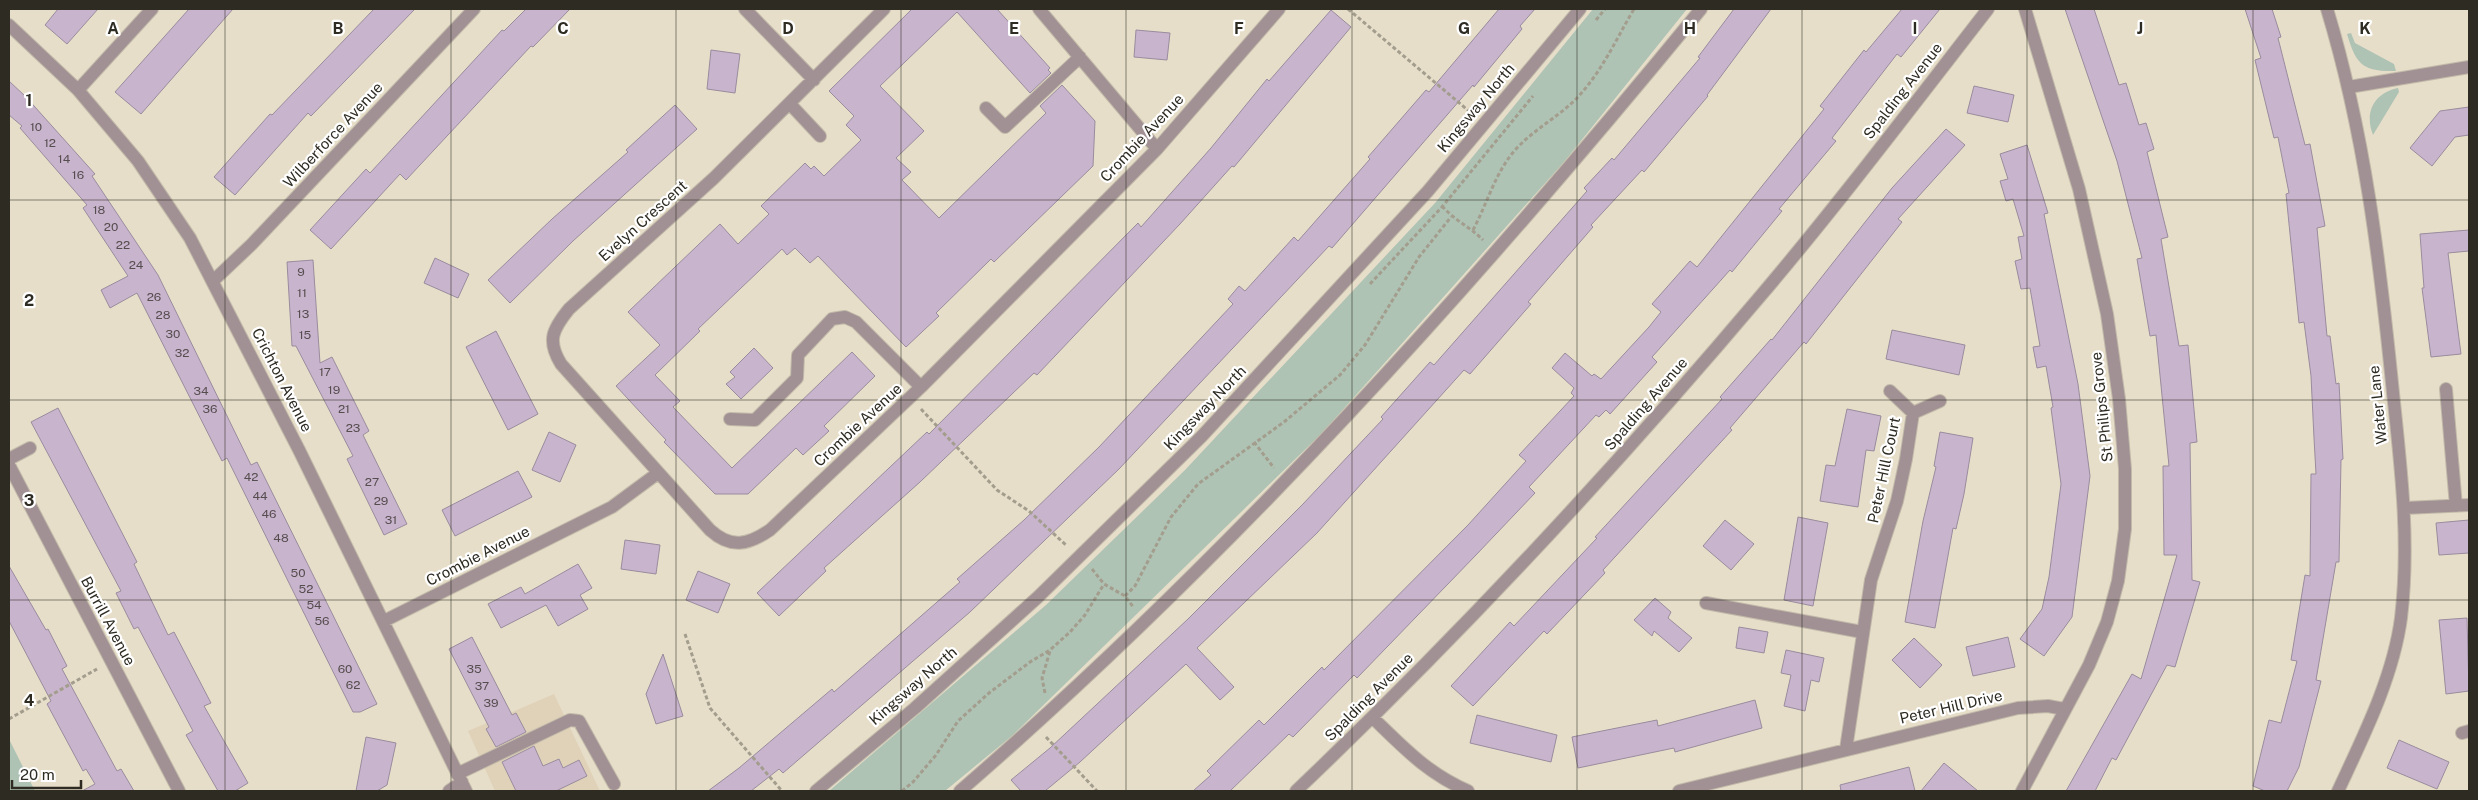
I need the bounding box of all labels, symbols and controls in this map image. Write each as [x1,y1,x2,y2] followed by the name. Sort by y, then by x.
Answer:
[107,19,119,38] text: A
[333,19,344,38] text: B
[557,19,569,38] text: C
[782,19,794,38] text: D
[1009,19,1019,38] text: E
[1234,19,1244,38] text: F
[1458,19,1470,38] text: G
[1684,19,1696,38] text: H
[1913,19,1917,38] text: I
[2137,19,2143,38] text: J
[2359,19,2371,38] text: K
[1860,39,1945,142] street label: Spalding Avenue
[1434,60,1518,155] street label: Kingsway North
[279,78,386,191] street label: Wilberforce Avenue
[1097,90,1187,185] street label: Crombie Avenue
[26,91,32,110] text: 1
[30,120,42,134] house number: 10
[44,136,56,150] house number: 12
[58,152,71,166] house number: 14
[72,168,84,182] house number: 16
[595,177,690,265] street label: Evelyn Crescent
[93,203,106,217] house number: 18
[104,220,118,234] house number: 20
[116,238,130,252] house number: 22
[129,258,144,272] house number: 24
[297,265,305,279] house number: 9
[297,286,307,300] house number: 11
[147,290,161,304] house number: 26
[24,291,34,310] text: 2
[297,307,309,321] house number: 13
[156,308,171,322] house number: 28
[249,325,316,435] street label: Crichton Avenue
[166,327,180,341] house number: 30
[299,328,312,342] house number: 15
[175,346,189,360] house number: 32
[2087,351,2116,463] street label: St Philips Grove
[1601,354,1691,454] street label: Spalding Avenue
[1160,362,1249,453] street label: Kingsway North
[319,365,331,379] house number: 17
[2365,365,2390,445] street label: Water Lane
[810,380,905,470] street label: Crombie Avenue
[328,383,340,397] house number: 19
[193,384,209,398] house number: 34
[203,402,217,416] house number: 36
[338,402,350,416] house number: 21
[1864,415,1903,525] street label: Peter Hill Court
[346,421,360,435] house number: 23
[244,470,258,484] house number: 42
[365,475,379,489] house number: 27
[252,489,268,503] house number: 44
[24,491,34,510] text: 3
[374,494,388,508] house number: 29
[261,507,277,521] house number: 46
[385,513,397,527] house number: 31
[423,522,532,589] street label: Crombie Avenue
[273,531,289,545] house number: 48
[290,566,306,580] house number: 50
[78,573,139,668] street label: Burrill Avenue
[299,582,313,596] house number: 52
[306,598,322,612] house number: 54
[314,614,330,628] house number: 56
[865,643,960,728] street label: Kingsway North
[1321,649,1416,744] street label: Spalding Avenue
[338,662,352,676] house number: 60
[466,662,482,676] house number: 35
[346,678,360,692] house number: 62
[475,679,489,693] house number: 37
[1898,686,2004,727] street label: Peter Hill Drive
[24,691,35,710] text: 4
[484,696,498,710] house number: 39
[12,758,81,790] scale bar
[20,766,55,783] text: 20 m

